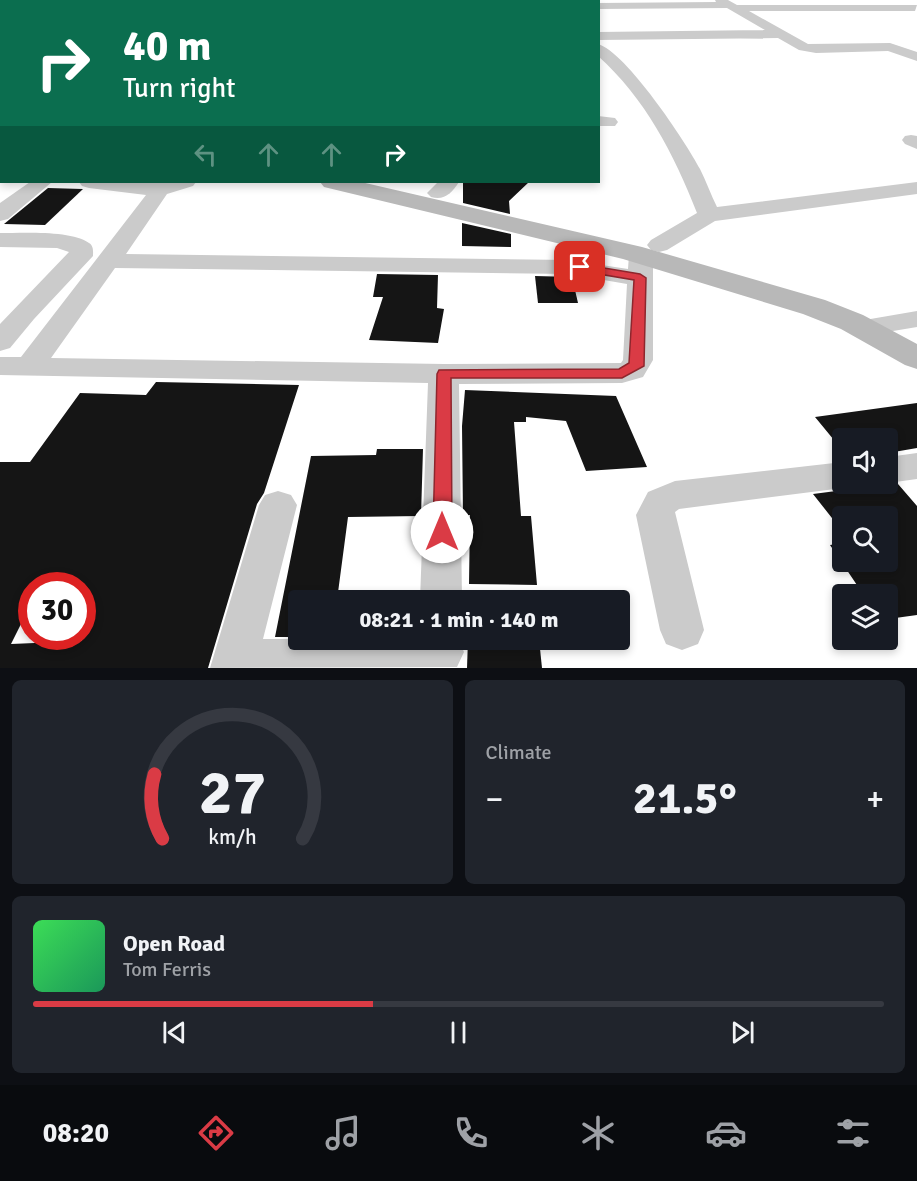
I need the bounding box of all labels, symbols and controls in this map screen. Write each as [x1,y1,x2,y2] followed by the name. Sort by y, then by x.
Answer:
[123,21,212,72] text: 40 m
[24,24,102,102] icon: right
[123,72,236,105] text: Turn right
[189,138,222,171] icon: left
[252,138,285,171] icon: ahead
[315,138,348,171] icon: ahead
[378,138,411,171] icon: right
[554,241,605,292] pin
[563,250,596,283] icon: arrive
[832,428,898,650] map controls
[832,428,898,494] button: sound
[410,500,474,564] position arrow
[832,506,898,572] button: search
[18,572,96,650] speed limit sign: 30
[832,584,898,650] button: layers
[359,606,559,633] text: 08:21 · 1 min · 140 m
[486,740,551,765] text: Climate
[199,754,266,831] text: 27
[633,771,737,826] text: 21.5°
[486,779,503,820] text: −
[866,779,884,820] text: +
[208,824,257,850] text: km/h
[123,930,225,957] text: Open Road
[123,957,211,982] text: Tom Ferris
[158,1016,191,1049] icon: previous
[442,1016,475,1049] icon: pause
[726,1016,759,1049] icon: next
[195,1112,237,1154] icon: directions
[322,1112,364,1154] icon: music
[450,1112,492,1154] icon: phone
[577,1112,619,1154] icon: climate
[705,1112,747,1154] icon: car
[832,1112,874,1154] icon: filters
[43,1117,109,1150] text: 08:20

